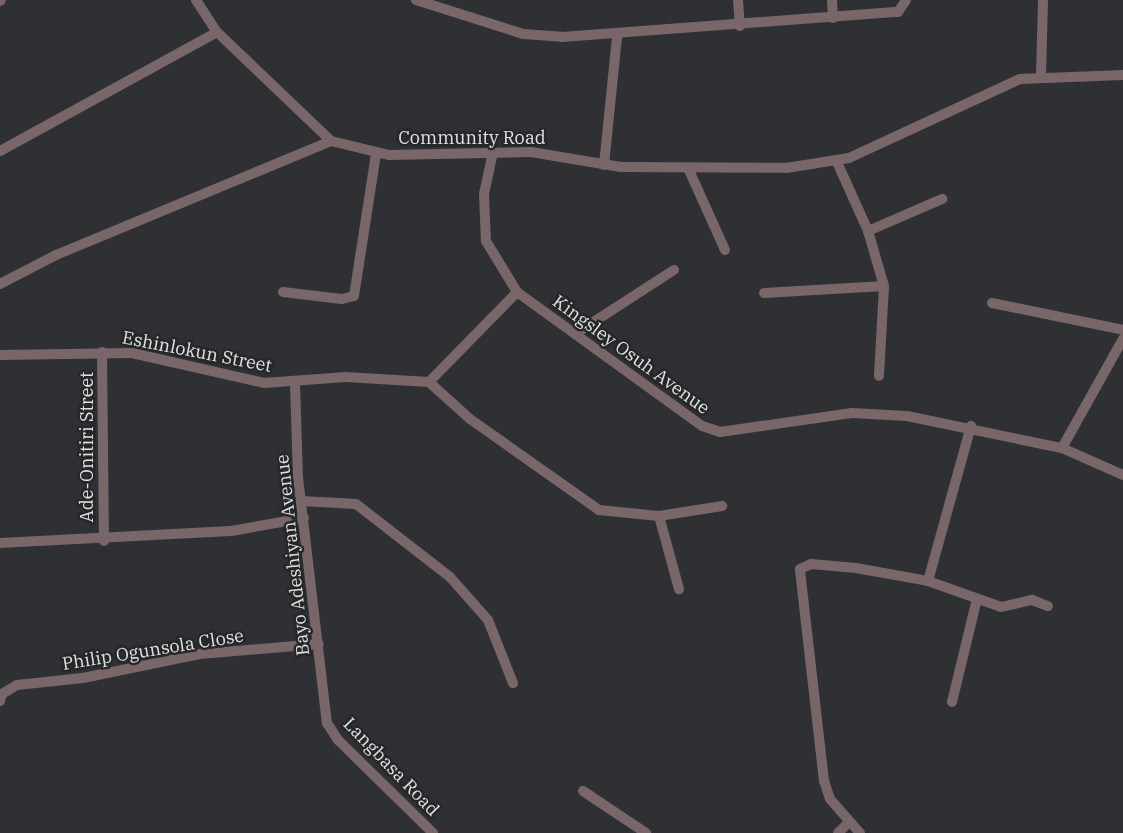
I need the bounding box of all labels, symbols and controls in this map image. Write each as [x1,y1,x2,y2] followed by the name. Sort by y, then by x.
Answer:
[398,127,546,149] street label: Community Road
[548,291,714,419] street label: Kingsley Osuh Avenue
[120,327,274,377] street label: Eshinlokun Street
[76,372,98,522] street label: Ade-Onitiri Street
[272,453,314,657] street label: Bayo Adeshiyan Avenue
[61,625,245,675] street label: Philip Ogunsola Close
[339,713,443,821] street label: Langbasa Road

